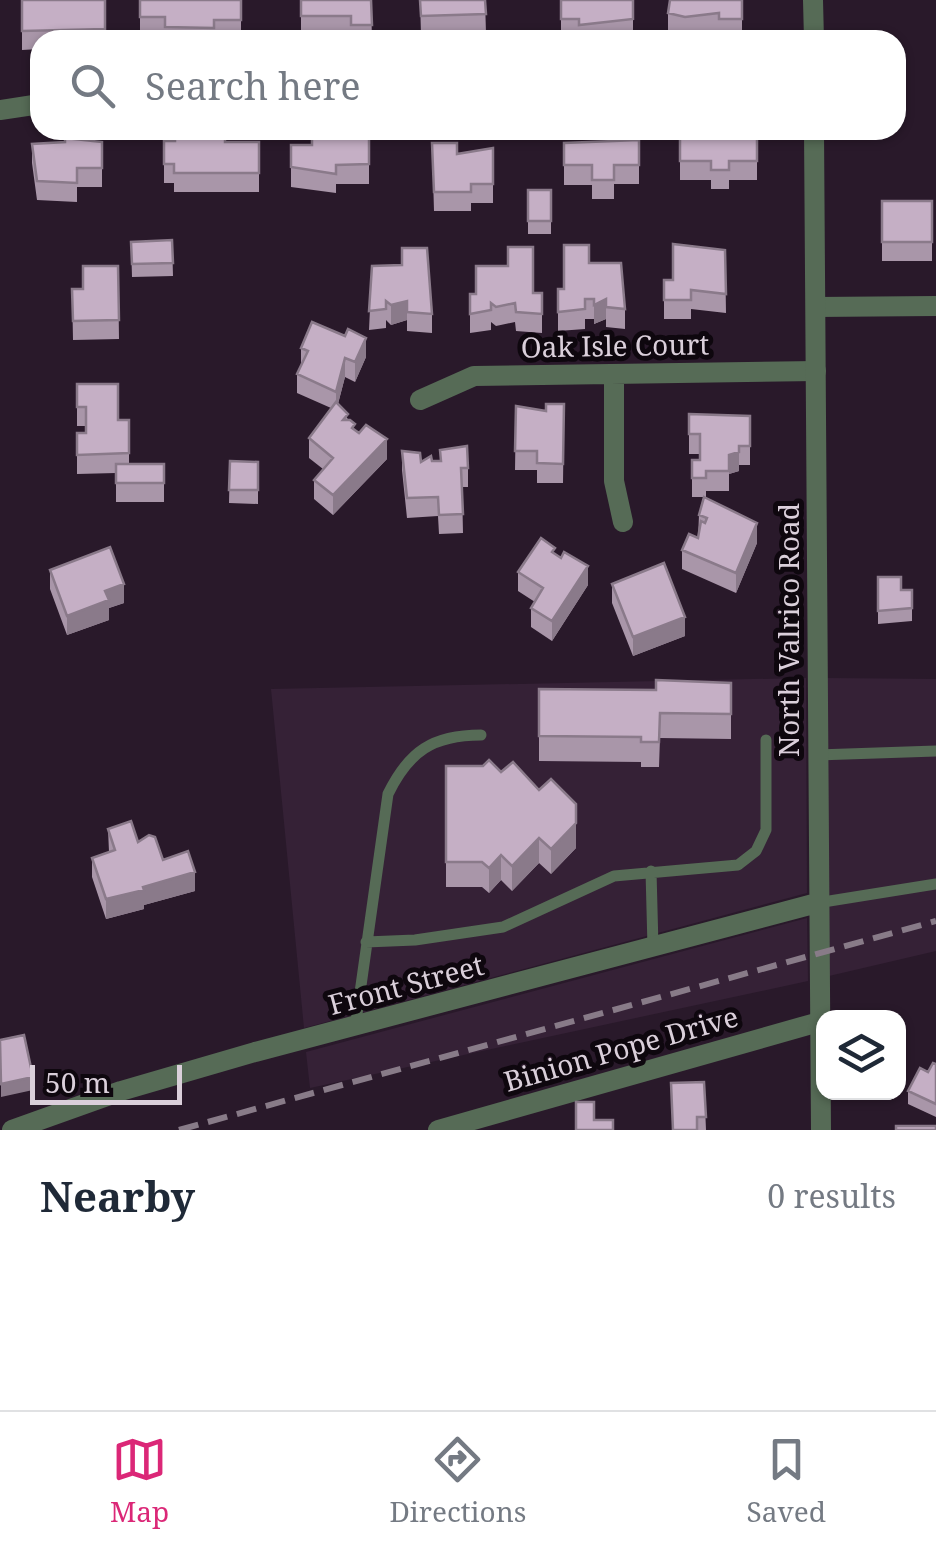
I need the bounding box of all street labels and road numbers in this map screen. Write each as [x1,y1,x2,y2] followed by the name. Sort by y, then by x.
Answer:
[521,324,710,366] street label: Oak Isle Court
[769,503,807,757] street label: North Valrico Road
[324,945,488,1023] street label: Front Street
[499,996,742,1100] street label: Binion Pope Drive

